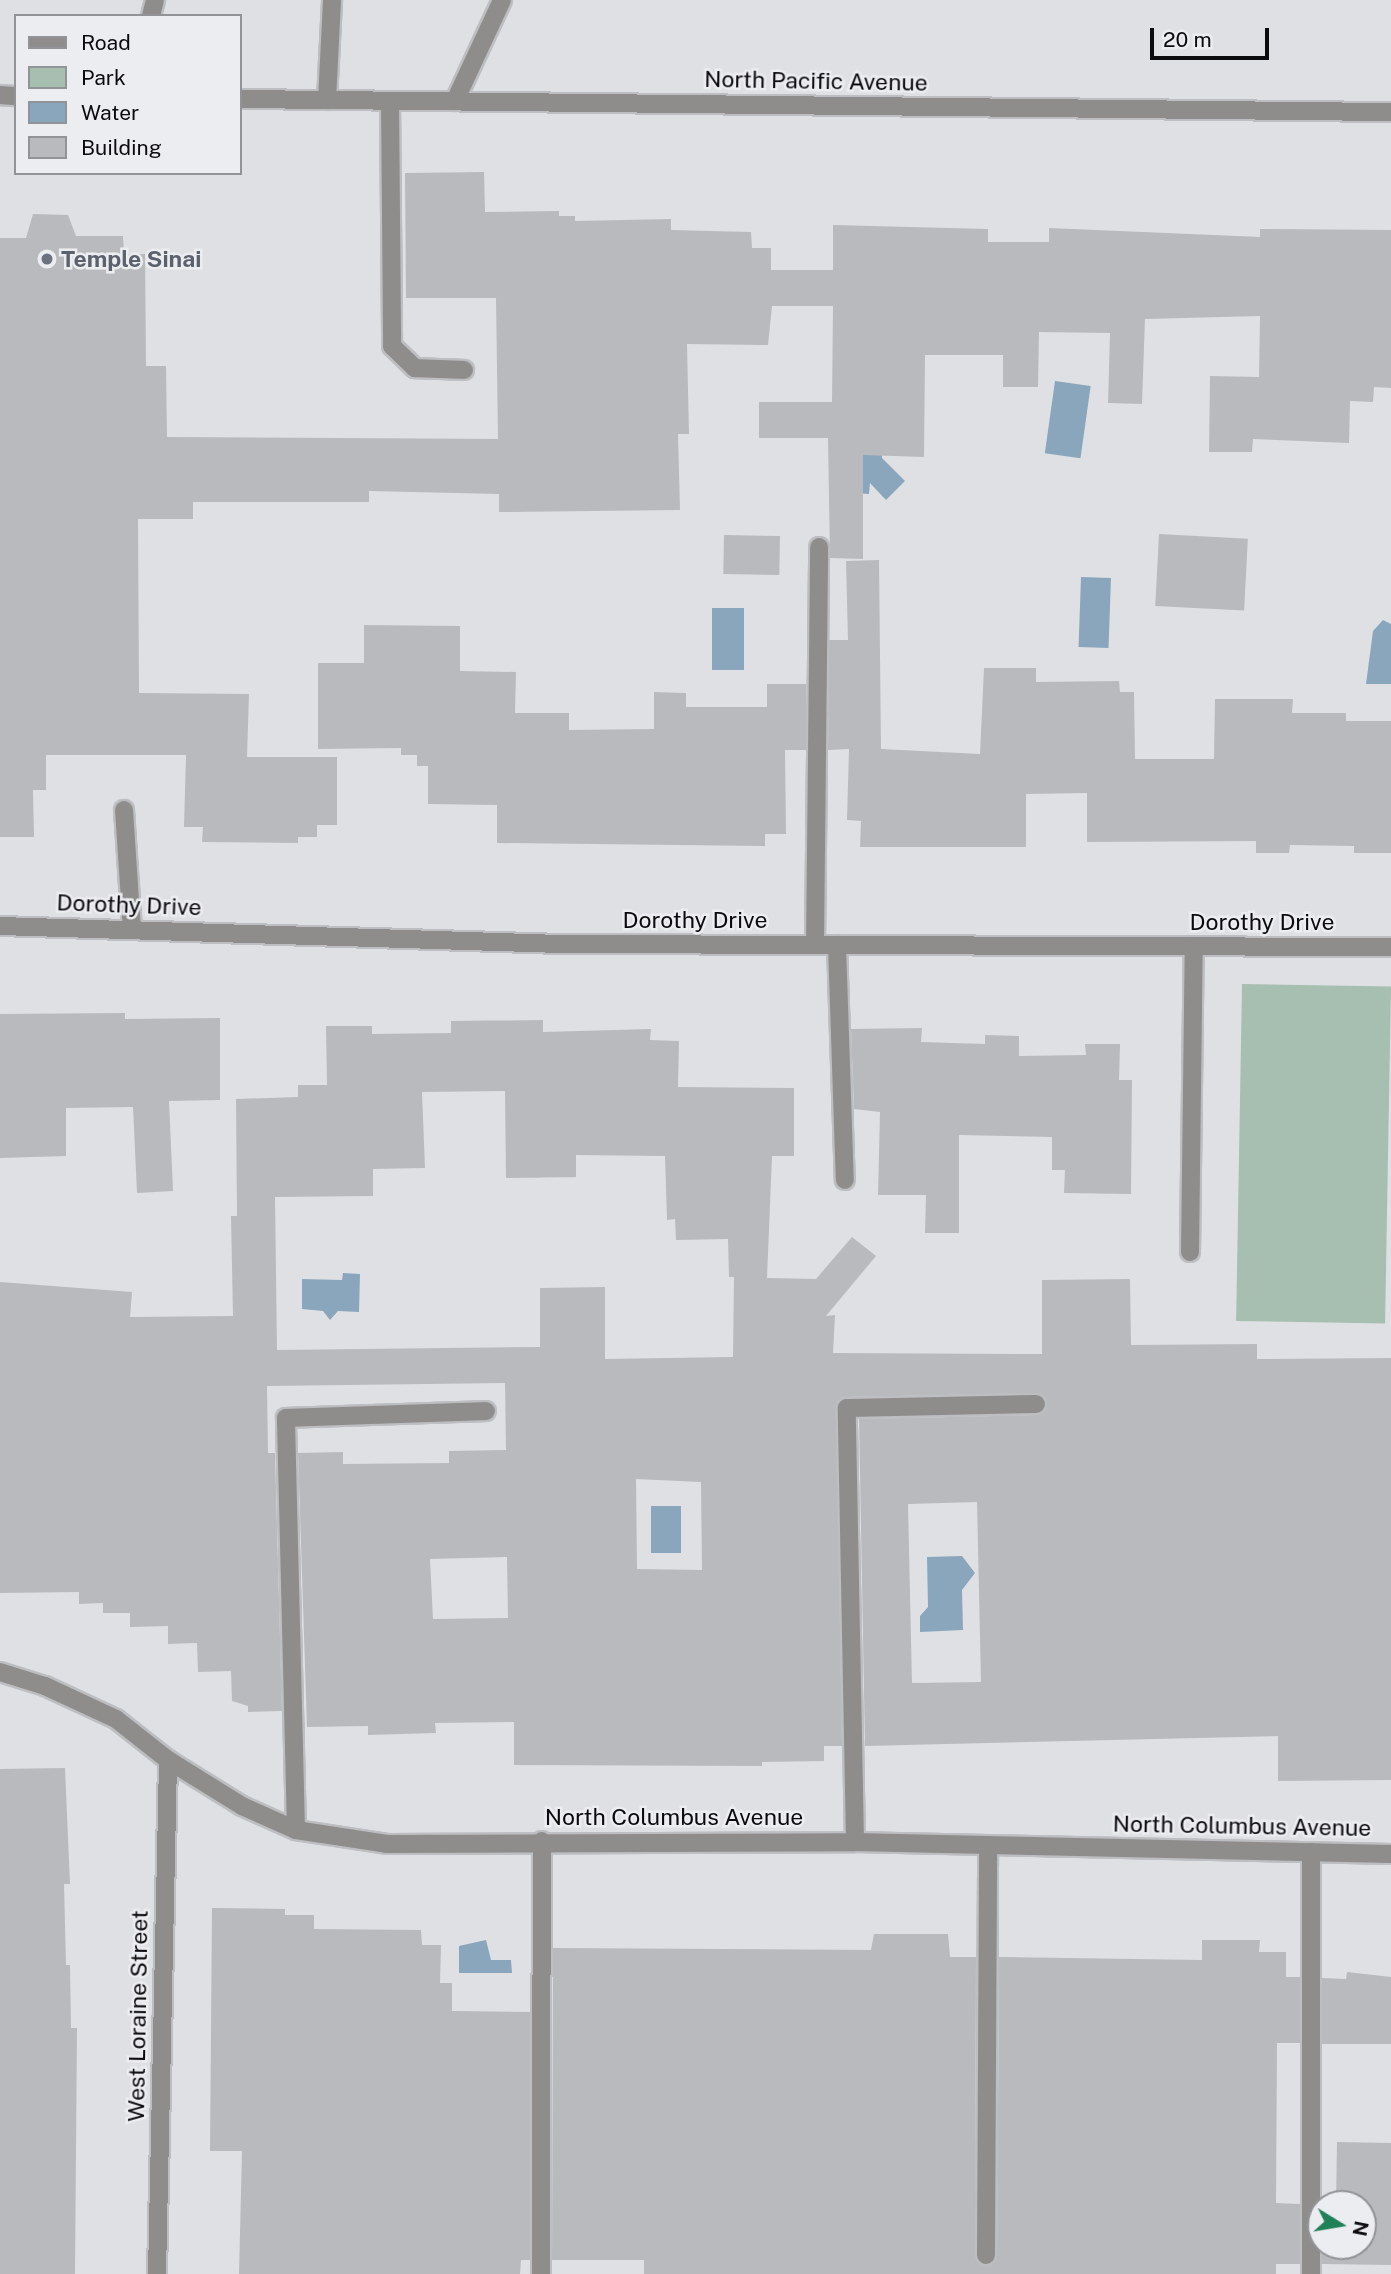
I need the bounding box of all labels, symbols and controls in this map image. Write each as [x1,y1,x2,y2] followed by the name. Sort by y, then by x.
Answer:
[14,14,242,175] legend
[1153,14,1272,58] scale bar
[1163,27,1212,52] text: 20 m
[81,30,131,55] text: Road
[81,65,126,90] text: Park
[704,65,928,97] street label: North Pacific Avenue
[81,100,139,125] text: Water
[81,135,162,160] text: Building
[61,245,201,273] place label: Temple Sinai
[39,251,55,267] marker: Temple Sinai
[56,889,202,921] street label: Dorothy Drive
[623,906,767,934] street label: Dorothy Drive
[1190,908,1334,936] street label: Dorothy Drive
[545,1803,803,1831] street label: North Columbus Avenue
[1112,1810,1372,1842] street label: North Columbus Avenue
[122,1910,154,2122] street label: West Loraine Street
[1307,2190,1377,2260] north arrow
[1348,2219,1373,2238] text: N

